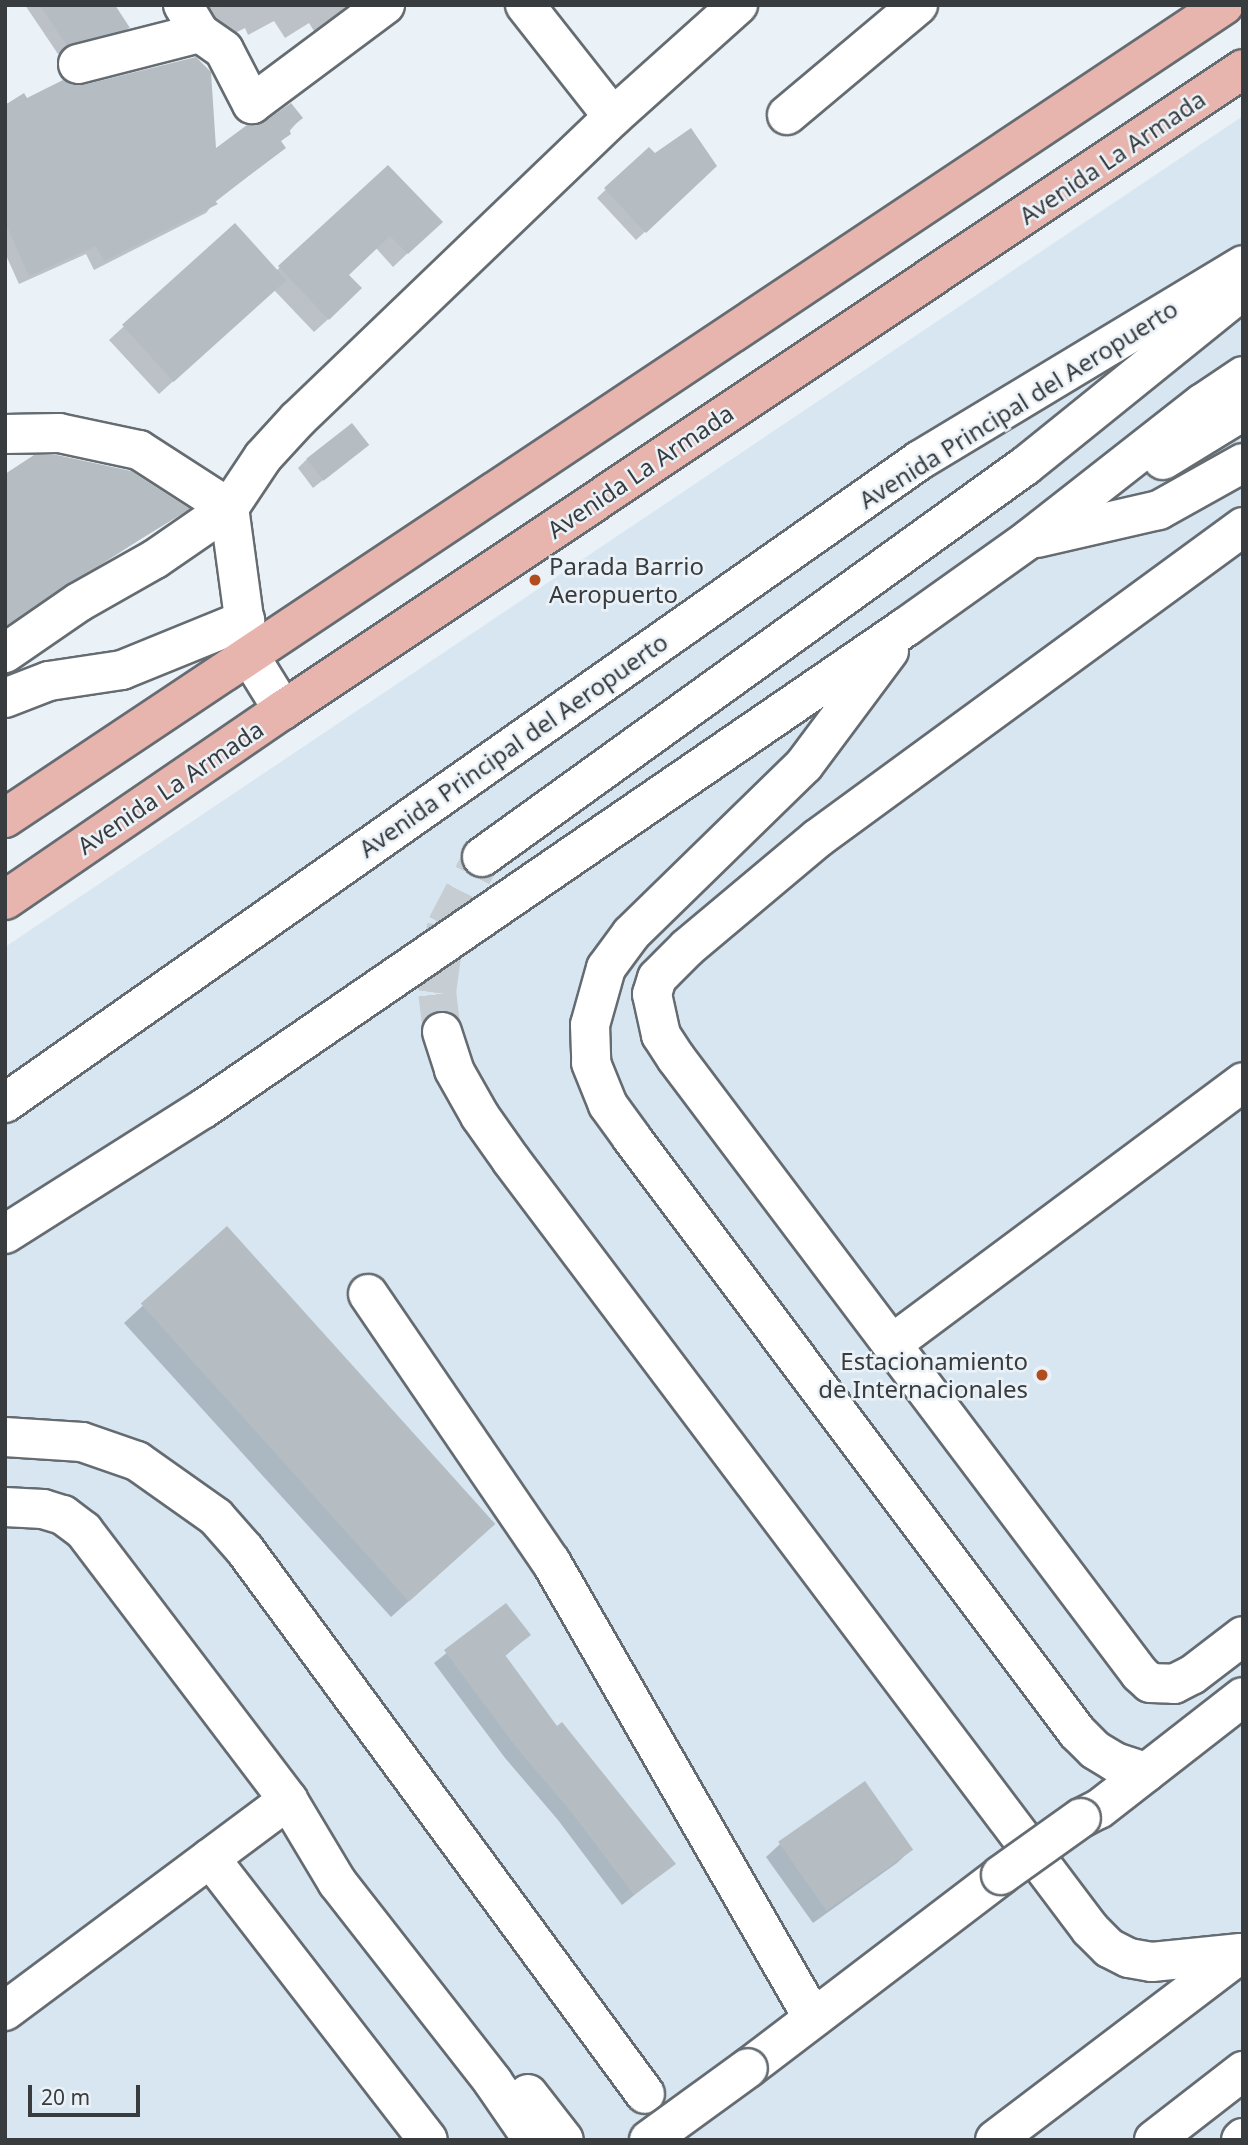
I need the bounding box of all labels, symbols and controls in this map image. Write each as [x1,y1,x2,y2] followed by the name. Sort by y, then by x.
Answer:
[1013,84,1211,230] street label: Avenida La Armada
[853,294,1183,514] street label: Avenida Principal del Aeropuerto
[541,398,739,544] street label: Avenida La Armada
[549,552,704,608] place label: Parada Barrio Aeropuerto
[527,572,543,588] marker: Parada Barrio Aeropuerto
[353,627,673,863] street label: Avenida Principal del Aeropuerto
[71,714,269,860] street label: Avenida La Armada
[818,1347,1028,1403] place label: Estacionamiento de Internacionales
[1034,1367,1050,1383] marker: Estacionamiento de Internacionales
[32,2072,144,2116] scale bar
[41,2083,90,2111] text: 20 m

